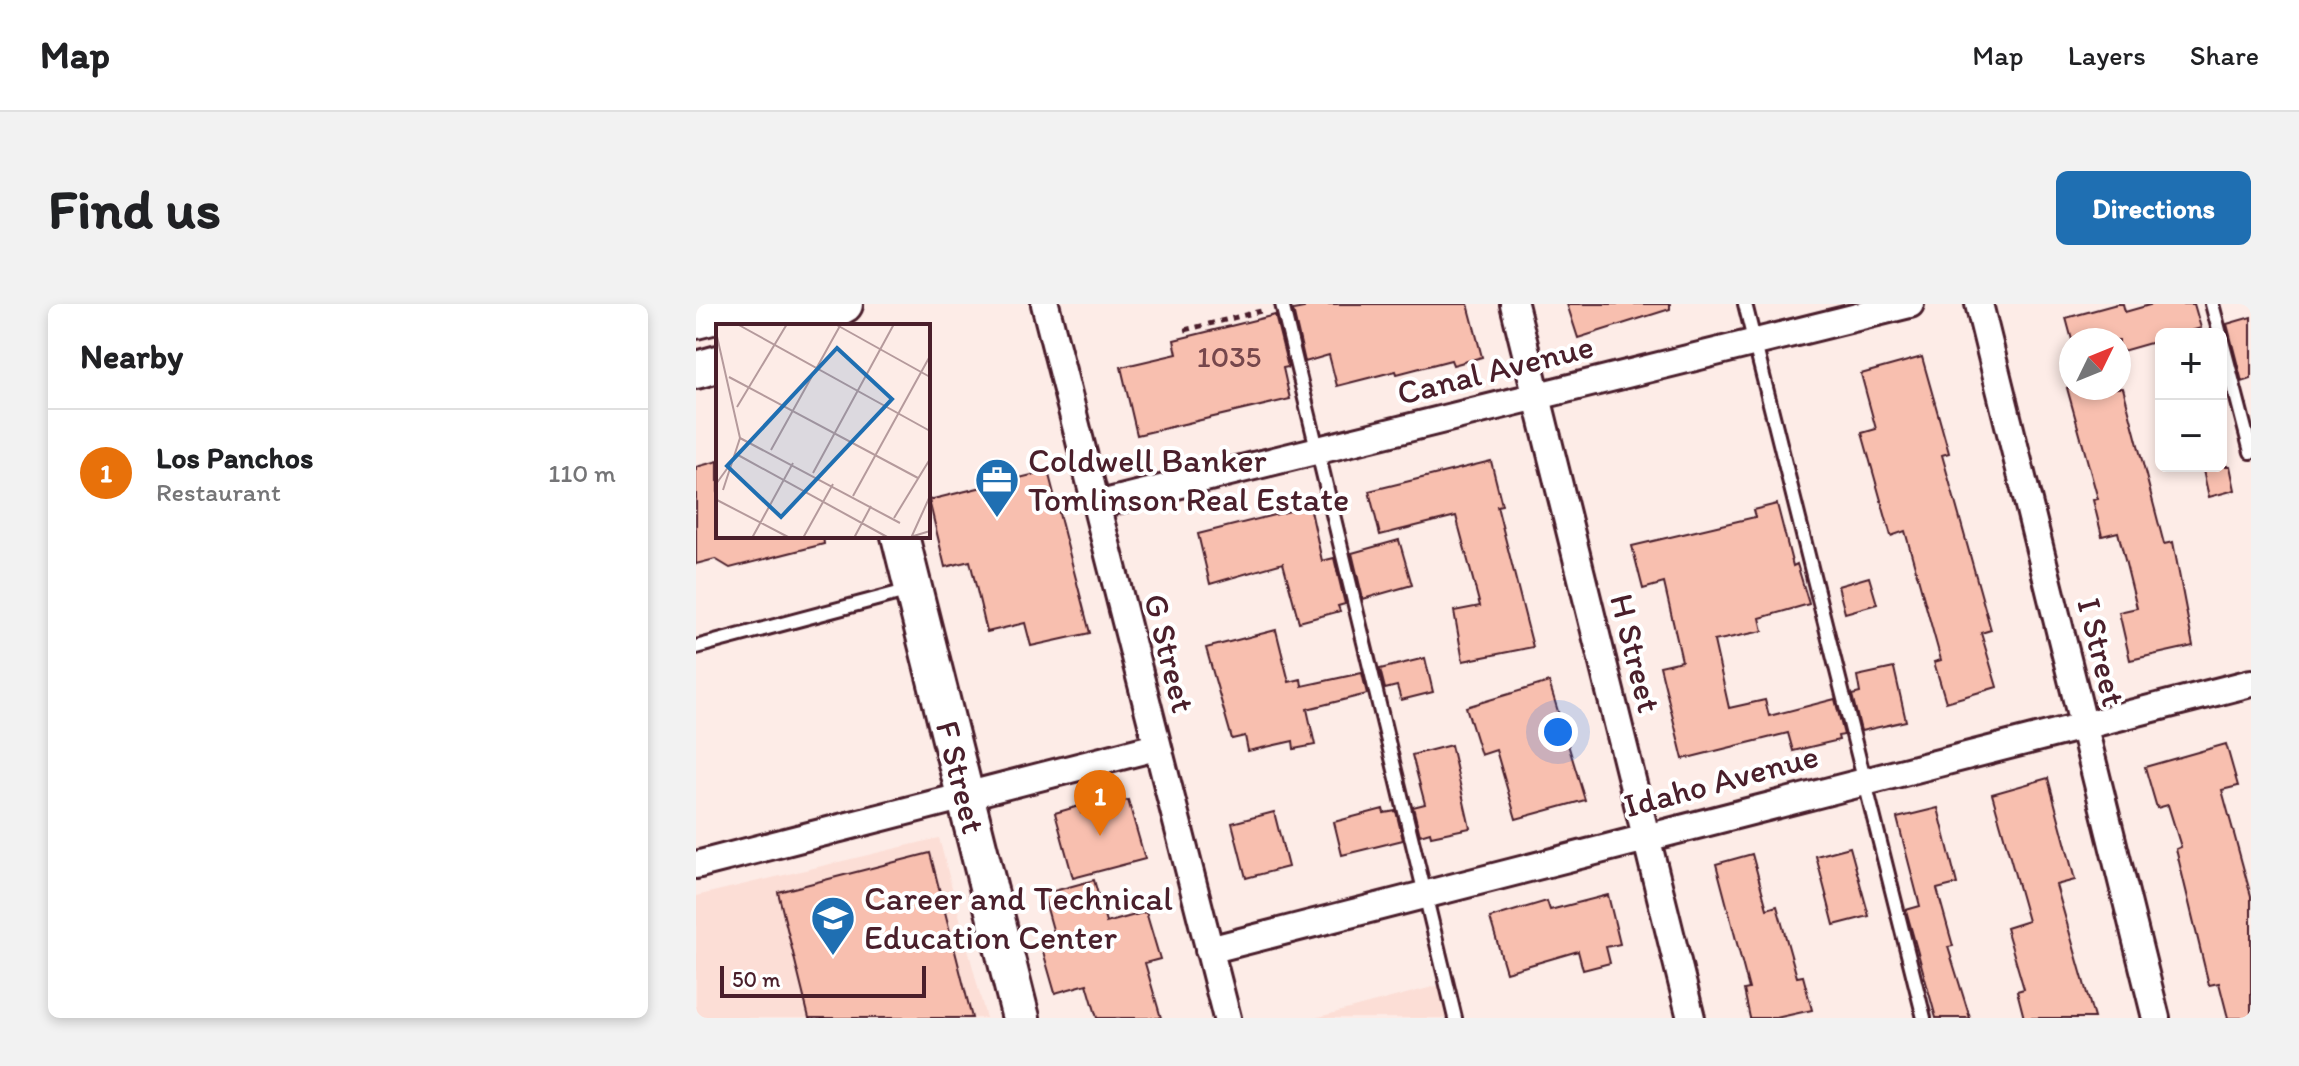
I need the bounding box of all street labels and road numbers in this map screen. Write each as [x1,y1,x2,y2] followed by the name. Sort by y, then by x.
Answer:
[1393,325,1598,414] street label: Canal Avenue
[1135,589,1204,717] street label: G Street
[1601,589,1670,717] street label: H Street
[2068,594,2135,711] street label: I Street
[927,716,994,838] street label: F Street
[1619,735,1823,826] street label: Idaho Avenue

